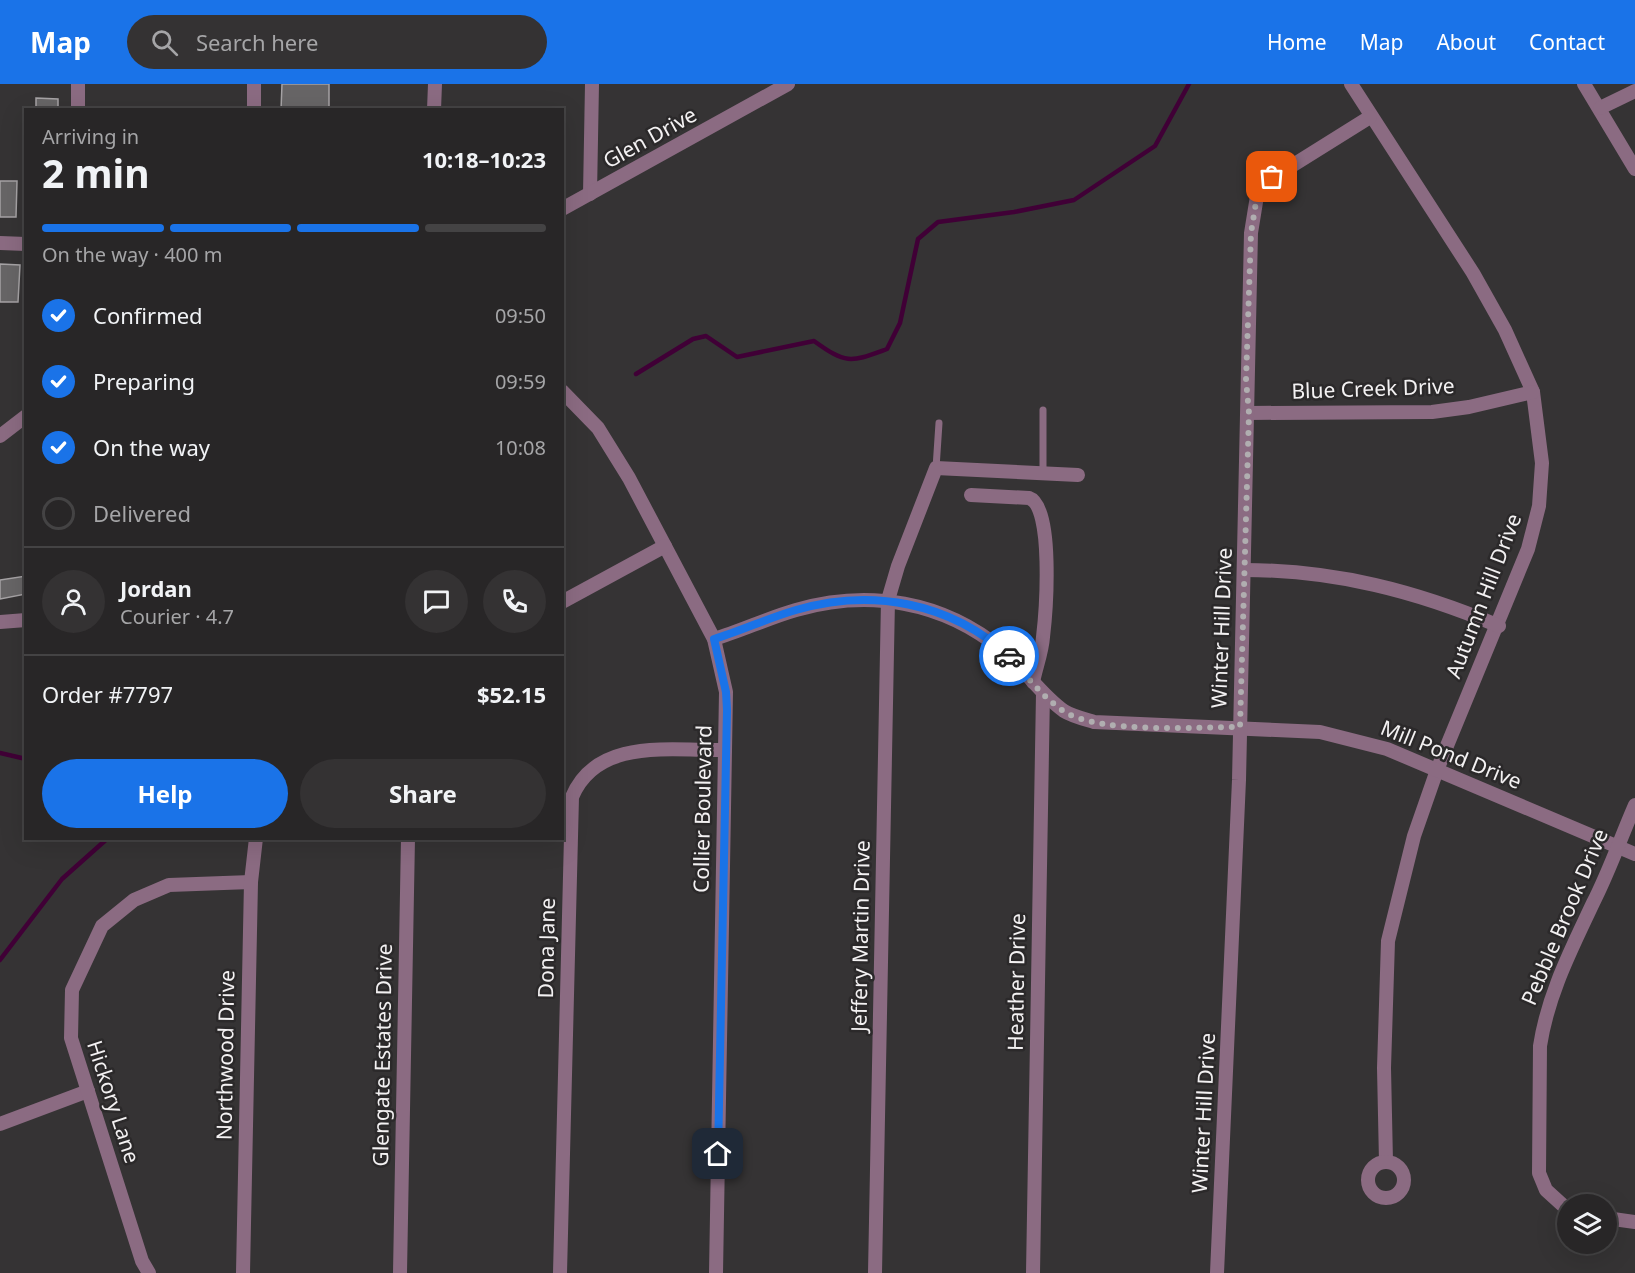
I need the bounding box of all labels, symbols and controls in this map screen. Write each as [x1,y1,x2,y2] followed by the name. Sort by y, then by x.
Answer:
[127,15,547,69] search box
[30,23,91,61] text: Map
[148,26,181,59] icon: search
[196,27,318,57] text: Search here
[1267,28,1327,56] text: Home
[1360,28,1403,56] text: Map
[1436,28,1496,56] text: About
[1529,28,1605,56] text: Contact
[598,100,701,174] street label: Glen Drive
[42,123,139,150] text: Arriving in
[422,144,546,174] text: 10:18–10:23
[42,146,149,199] text: 2 min
[1246,151,1297,202] pin
[1255,160,1288,193] icon: bag
[42,241,222,268] text: On the way · 400 m
[42,299,75,332] icon: check
[93,300,203,330] text: Confirmed
[495,302,546,329] text: 09:50
[42,365,75,398] icon: check
[93,366,195,396] text: Preparing
[495,368,546,395] text: 09:59
[1291,371,1455,405] street label: Blue Creek Drive
[42,431,75,464] icon: check
[93,432,210,462] text: On the way
[495,434,546,461] text: 10:08
[93,498,191,528] text: Delivered
[1439,509,1527,682] street label: Autumn Hill Drive
[1204,547,1238,709] street label: Winter Hill Drive
[42,570,105,633] button: person
[405,570,468,633] button: chat
[483,570,546,633] button: phone
[120,573,192,603] text: Jordan
[120,603,234,630] text: Courier · 4.7
[979,626,1039,686] courier
[993,640,1026,673] icon: car
[42,679,173,709] text: Order #7797
[477,679,546,709] text: $52.15
[1377,713,1526,795] street label: Mill Pond Drive
[687,725,717,893] street label: Collier Boulevard
[42,759,288,828] button: Help
[300,759,546,828] button: Share
[1514,824,1614,1009] street label: Pebble Brook Drive
[844,840,876,1034] street label: Jeffery Martin Drive
[531,897,561,999] street label: Dona Jane
[1001,913,1031,1051] street label: Heather Drive
[366,943,398,1167] street label: Glengate Estates Drive
[210,970,240,1140] street label: Northwood Drive
[1185,1032,1221,1194] street label: Winter Hill Drive
[81,1037,147,1167] street label: Hickory Lane
[692,1128,743,1179] pin
[701,1137,734,1170] icon: home
[1557,1194,1617,1254] map controls
[1557,1194,1617,1254] button: layers

